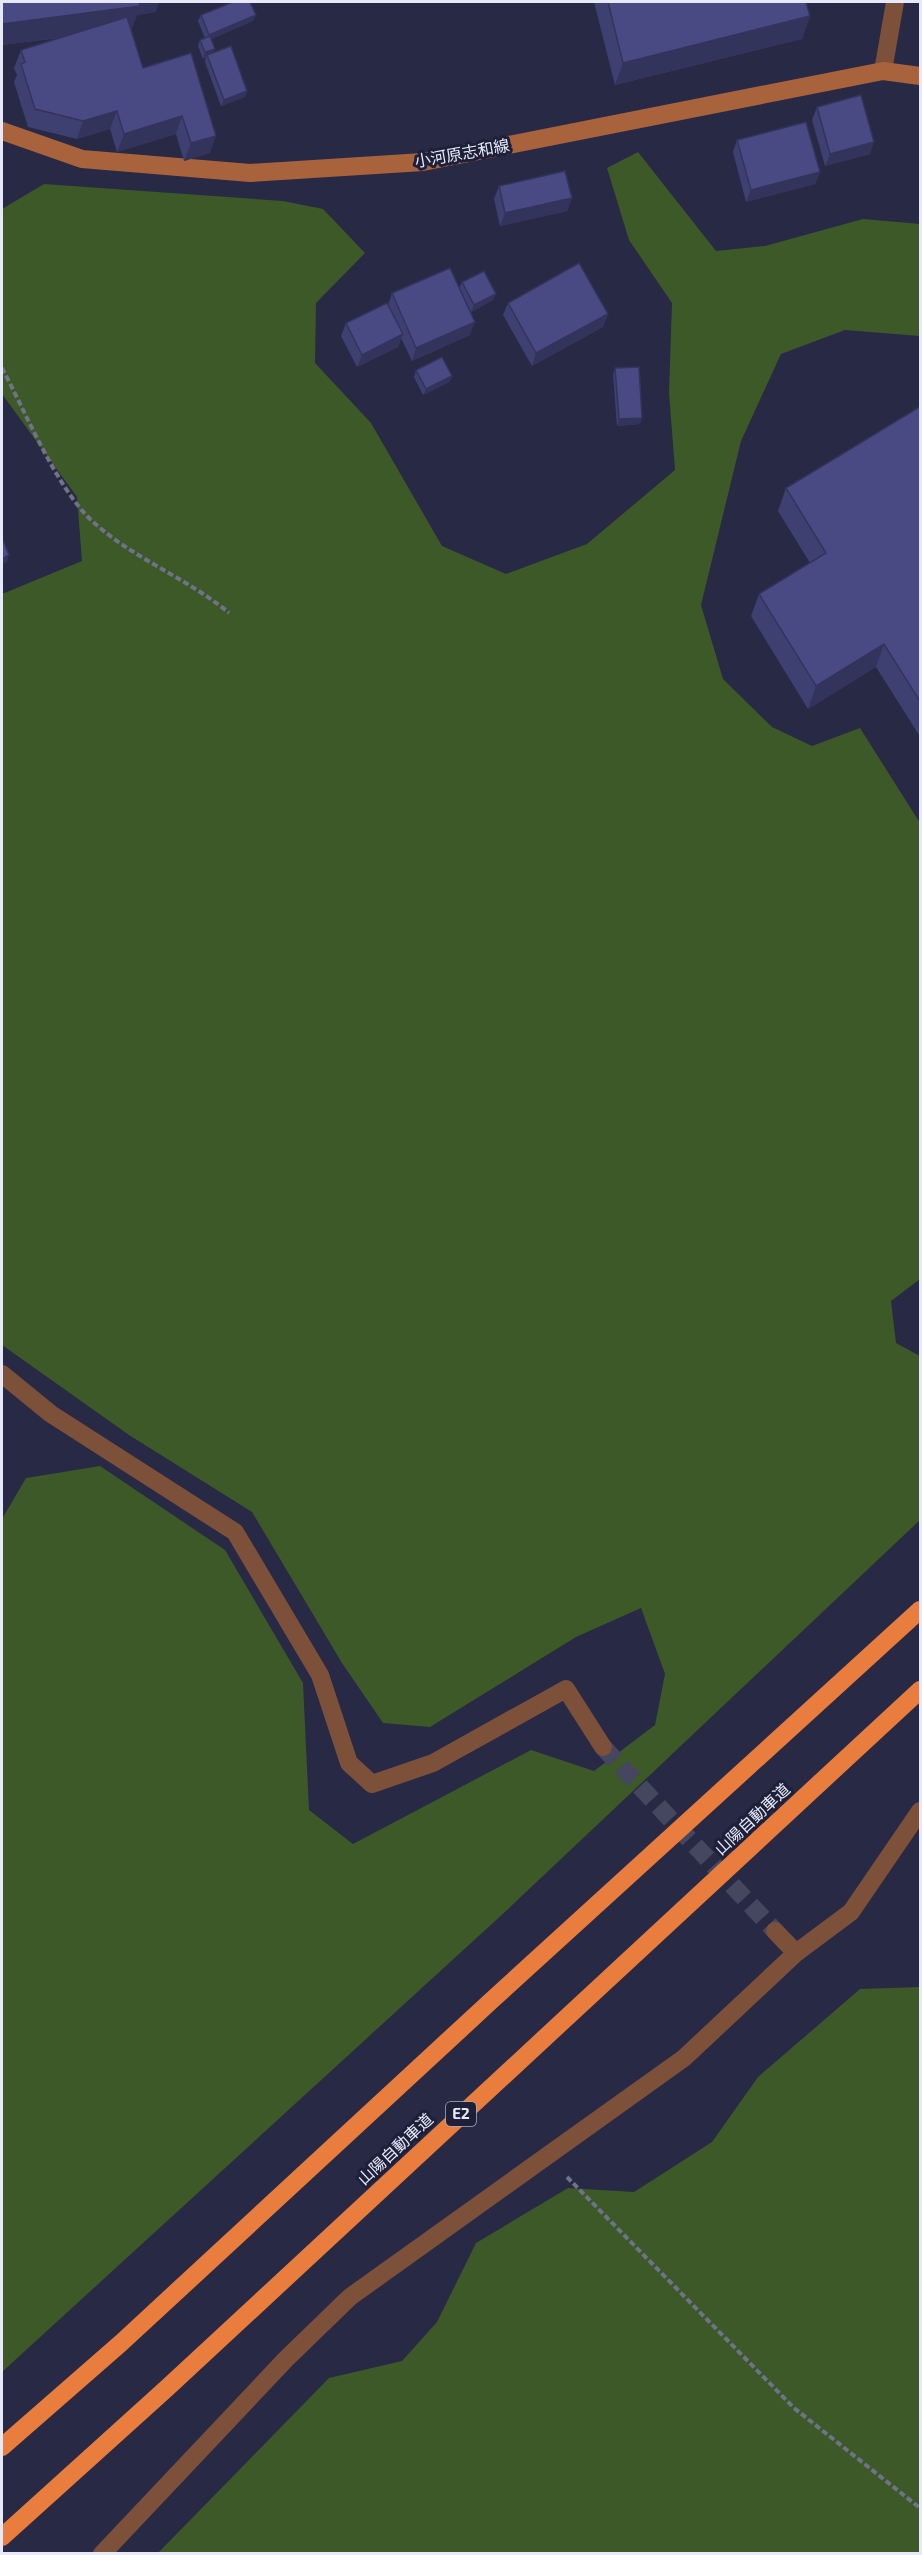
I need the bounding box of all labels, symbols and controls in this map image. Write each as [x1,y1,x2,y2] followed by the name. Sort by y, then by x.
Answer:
[413,135,511,170] street label: 小河原志和線
[710,1779,793,1858] street label: 山陽自動車道
[446,2102,476,2126] road number: E2
[353,2109,436,2188] street label: 山陽自動車道

